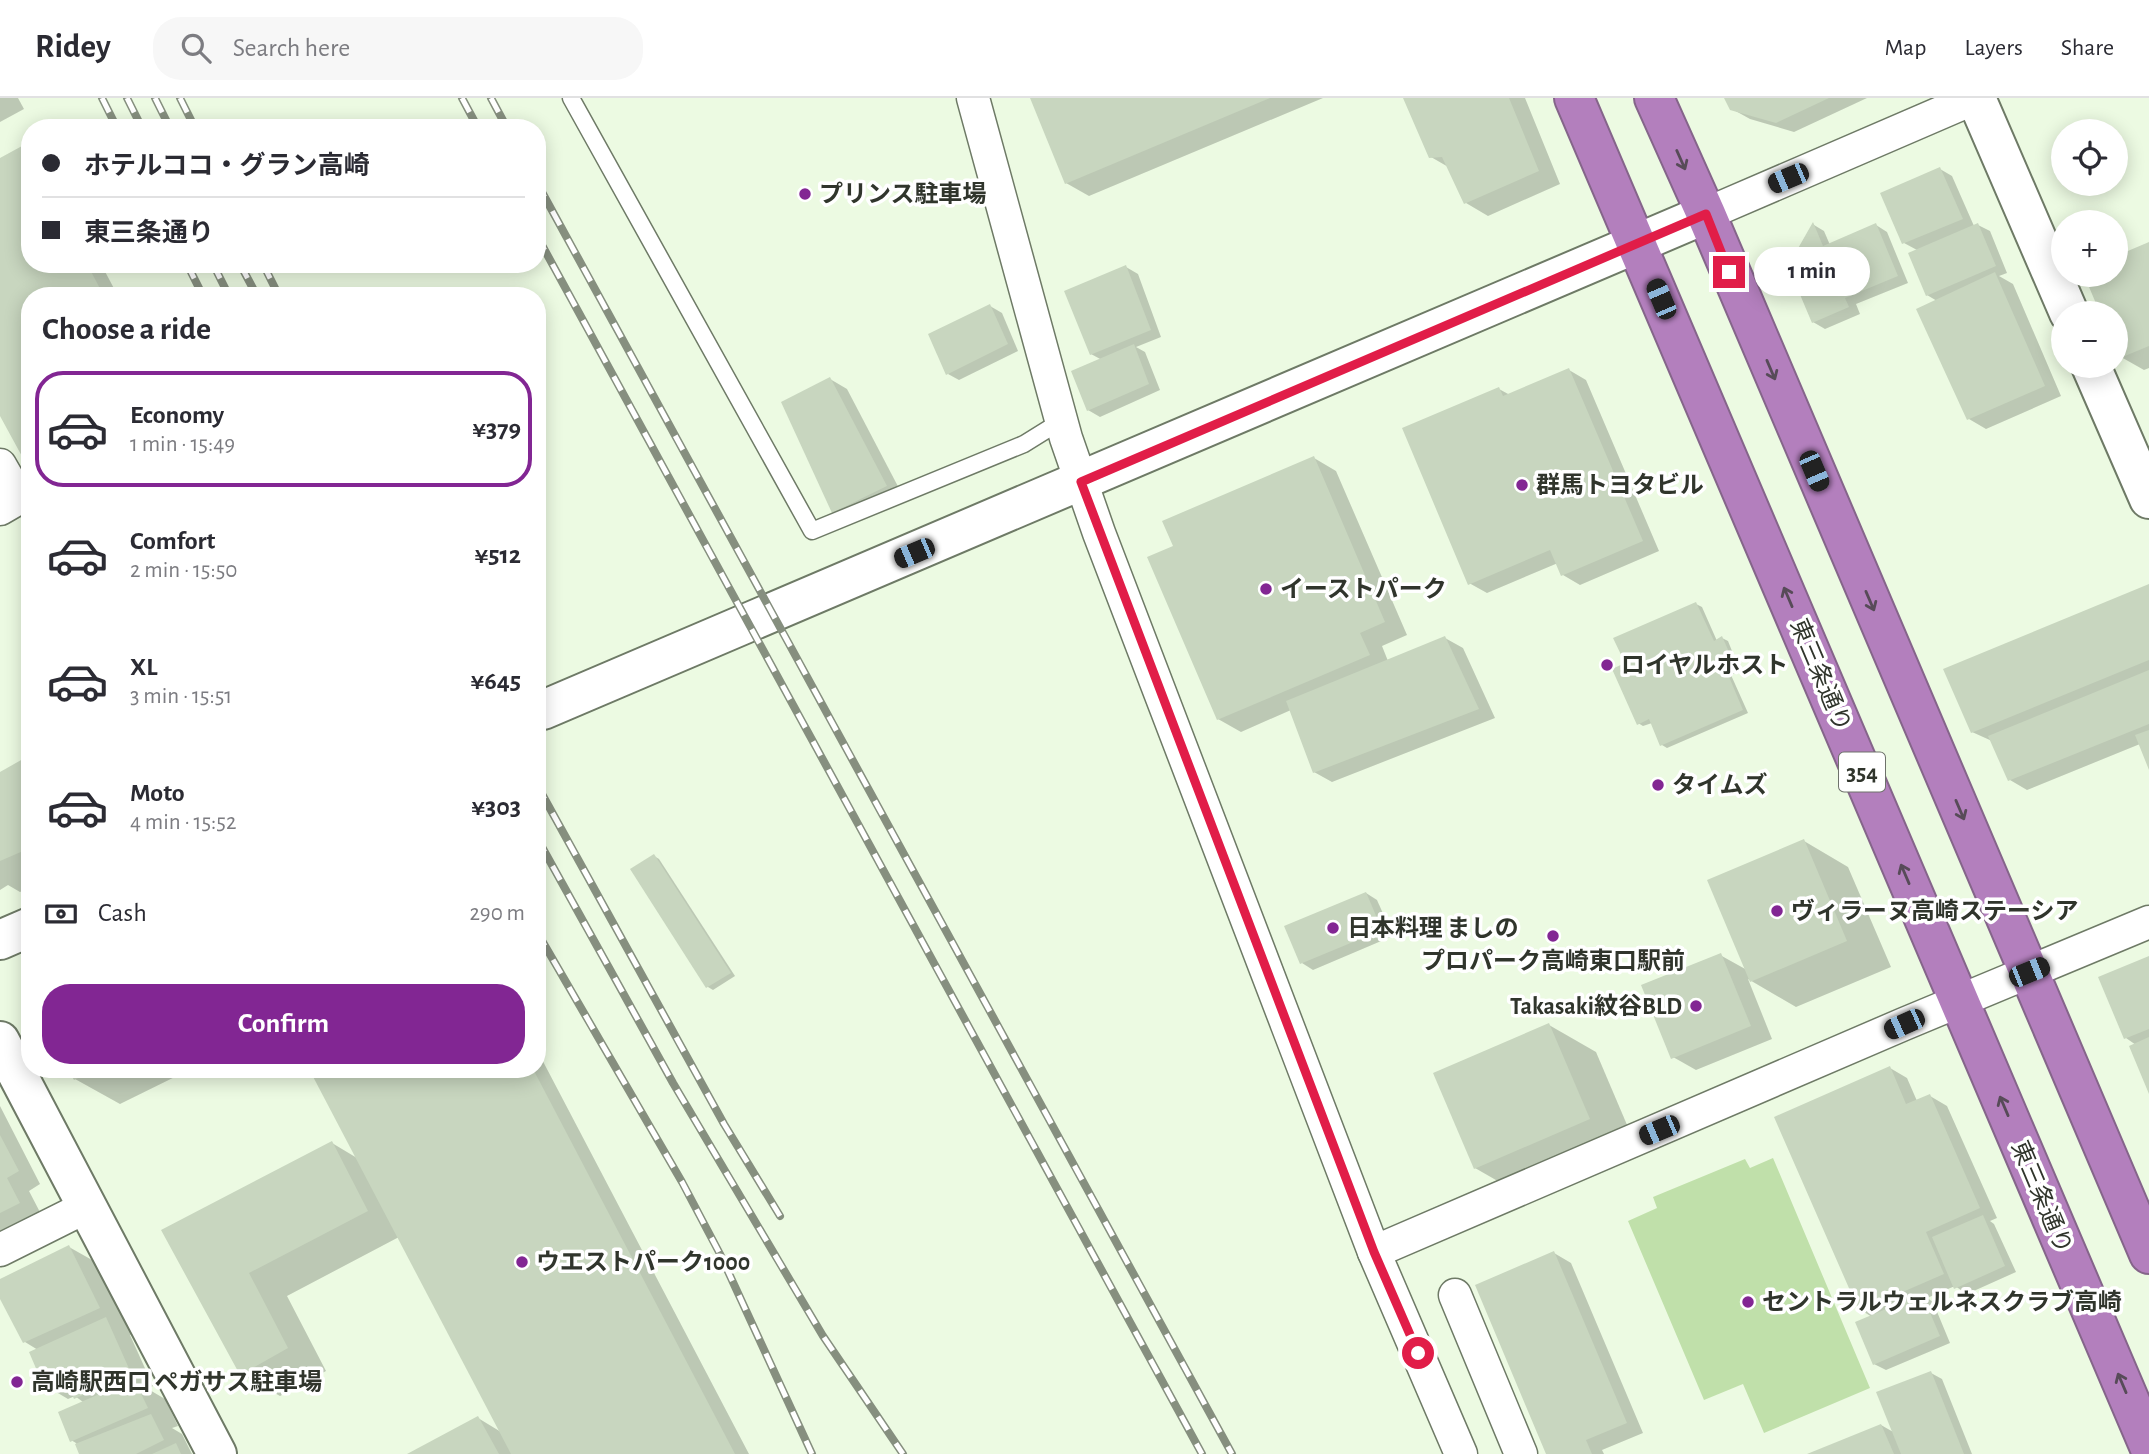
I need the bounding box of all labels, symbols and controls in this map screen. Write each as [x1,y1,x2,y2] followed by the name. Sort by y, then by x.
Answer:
[153,17,643,80] search box
[177,29,215,67] icon: search
[35,31,111,64] text: Ridey
[233,35,350,61] text: Search here
[1884,36,1926,60] text: Map
[1964,36,2023,60] text: Layers
[2061,36,2114,60] text: Share
[2051,119,2128,378] map controls
[2051,119,2128,196] button: locate
[1675,149,1688,171] one-way arrow
[84,153,369,179] text: ホテルココ・グラン高崎
[1765,160,1812,196] car
[819,181,987,207] place label: プリンス駐車場
[797,186,813,202] marker: プリンス駐車場
[2051,210,2128,287] button: +
[84,220,214,246] text: 東三条通り
[1754,248,1869,296] callout: 1 min
[1713,256,1745,288] route end
[1788,260,1836,283] text: 1 min
[1644,276,1679,322] car
[2051,301,2128,378] button: −
[42,313,211,345] text: Choose a ride
[1765,358,1778,380] one-way arrow
[46,398,109,461] icon: car
[130,402,224,428] text: Economy
[472,416,521,442] text: ¥379
[130,433,235,456] text: 1 min · 15:49
[1797,448,1832,494] car
[1536,472,1704,498] place label: 群馬トヨタビル
[1514,477,1530,493] marker: 群馬トヨタビル
[46,524,109,587] icon: car
[130,528,215,554] text: Comfort
[891,535,938,571] car
[474,542,521,568] text: ¥512
[130,559,238,582] text: 2 min · 15:50
[1280,576,1447,602] place label: イーストパーク
[1258,581,1274,597] marker: イーストパーク
[1780,587,1793,609] one-way arrow
[1864,590,1877,611] one-way arrow
[1786,615,1856,735] street label: 東三条通り
[46,650,109,713] icon: car
[1621,653,1788,678] place label: ロイヤルホスト
[130,654,157,680] text: XL
[1599,657,1615,673] marker: ロイヤルホスト
[470,668,521,694] text: ¥645
[130,685,232,708] text: 3 min · 15:51
[1839,752,1885,792] road number: 354
[1672,772,1768,798] place label: タイムズ
[46,776,109,839] icon: car
[1650,777,1666,793] marker: タイムズ
[130,780,185,806] text: Moto
[471,794,521,820] text: ¥303
[1954,799,1967,821] one-way arrow
[130,811,236,834] text: 4 min · 15:52
[1898,864,1911,886] one-way arrow
[42,895,80,933] icon: cash
[1791,898,2079,924] place label: ヴィラーヌ高崎ステーシア
[98,900,147,926] text: Cash
[469,902,525,925] text: 290 m
[1769,903,1785,919] marker: ヴィラーヌ高崎ステーシア
[1347,915,1519,941] place label: 日本料理 ましの
[1325,920,1341,936] marker: 日本料理 ましの
[1545,928,1561,944] marker: プロパーク高崎東口駅前
[1421,948,1685,974] place label: プロパーク高崎東口駅前
[2006,954,2053,990] car
[42,984,525,1064] button: Confirm
[1510,993,1682,1019] place label: Takasaki紋谷BLD
[1688,998,1704,1014] marker: Takasaki紋谷BLD
[1881,1006,1928,1042] car
[1996,1096,2009,1118] one-way arrow
[1636,1112,1683,1148] car
[2007,1137,2077,1257] street label: 東三条通り
[536,1249,750,1275] place label: ウエストパーク1000
[514,1254,530,1270] marker: ウエストパーク1000
[1762,1289,2122,1315] place label: セントラルウェルネスクラブ高崎
[1740,1294,1756,1310] marker: セントラルウェルネスクラブ高崎
[1402,1337,1434,1369] route start
[31,1369,322,1395] place label: 高崎駅西口 ペガサス駐車場
[2115,1373,2128,1394] one-way arrow
[9,1374,25,1390] marker: 高崎駅西口 ペガサス駐車場

